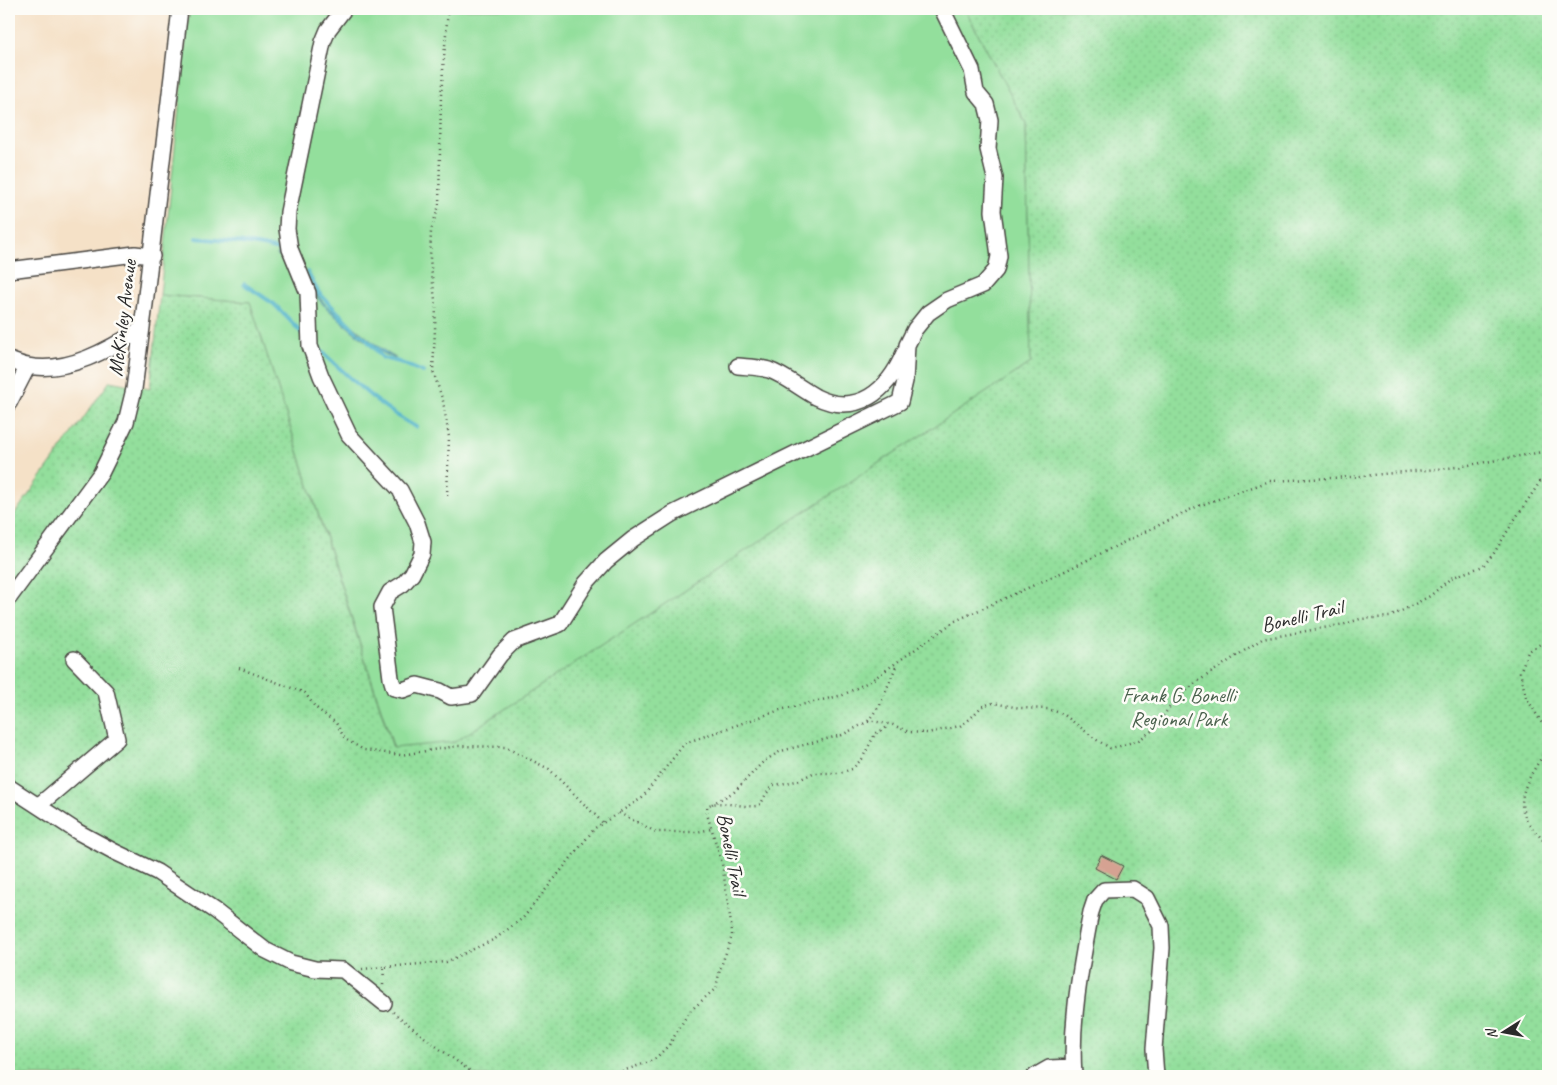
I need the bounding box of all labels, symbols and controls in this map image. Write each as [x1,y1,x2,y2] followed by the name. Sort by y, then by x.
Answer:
[102,257,142,378] street label: McKinley Avenue
[1259,593,1349,638] street label: Bonelli Trail
[1122,682,1239,732] park label: Frank G. Bonelli Regional Park
[711,811,753,900] street label: Bonelli Trail
[1480,1008,1530,1058] north arrow
[1482,1026,1501,1040] text: N

